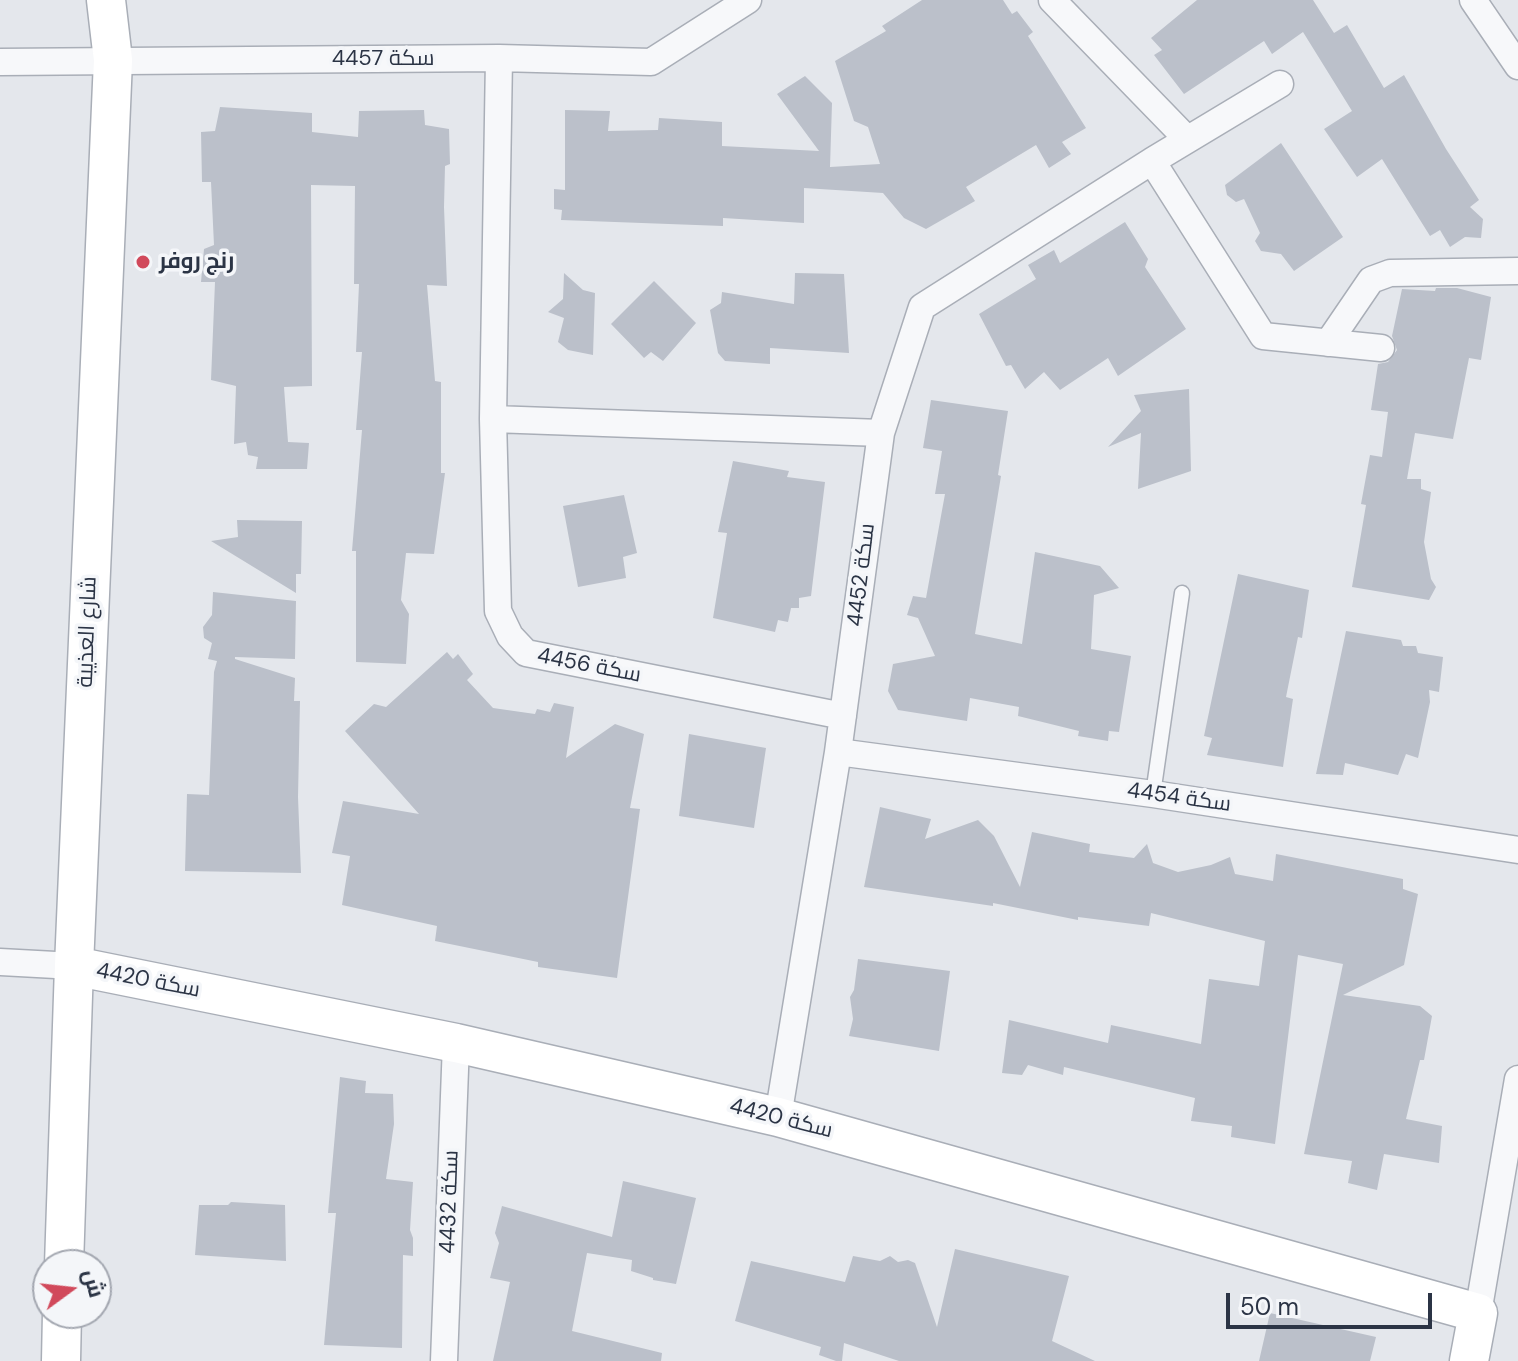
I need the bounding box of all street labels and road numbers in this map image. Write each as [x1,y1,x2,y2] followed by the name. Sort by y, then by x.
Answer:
[332,46,434,72] street label: سكة 4457
[843,522,881,628] street label: سكة 4452
[73,576,103,688] street label: شارع العذيبة
[535,643,643,689] street label: سكة 4456
[1125,778,1233,818] street label: سكة 4454
[94,958,202,1004] street label: سكة 4420
[727,1093,835,1145] street label: سكة 4420
[435,1150,465,1254] street label: سكة 4432

